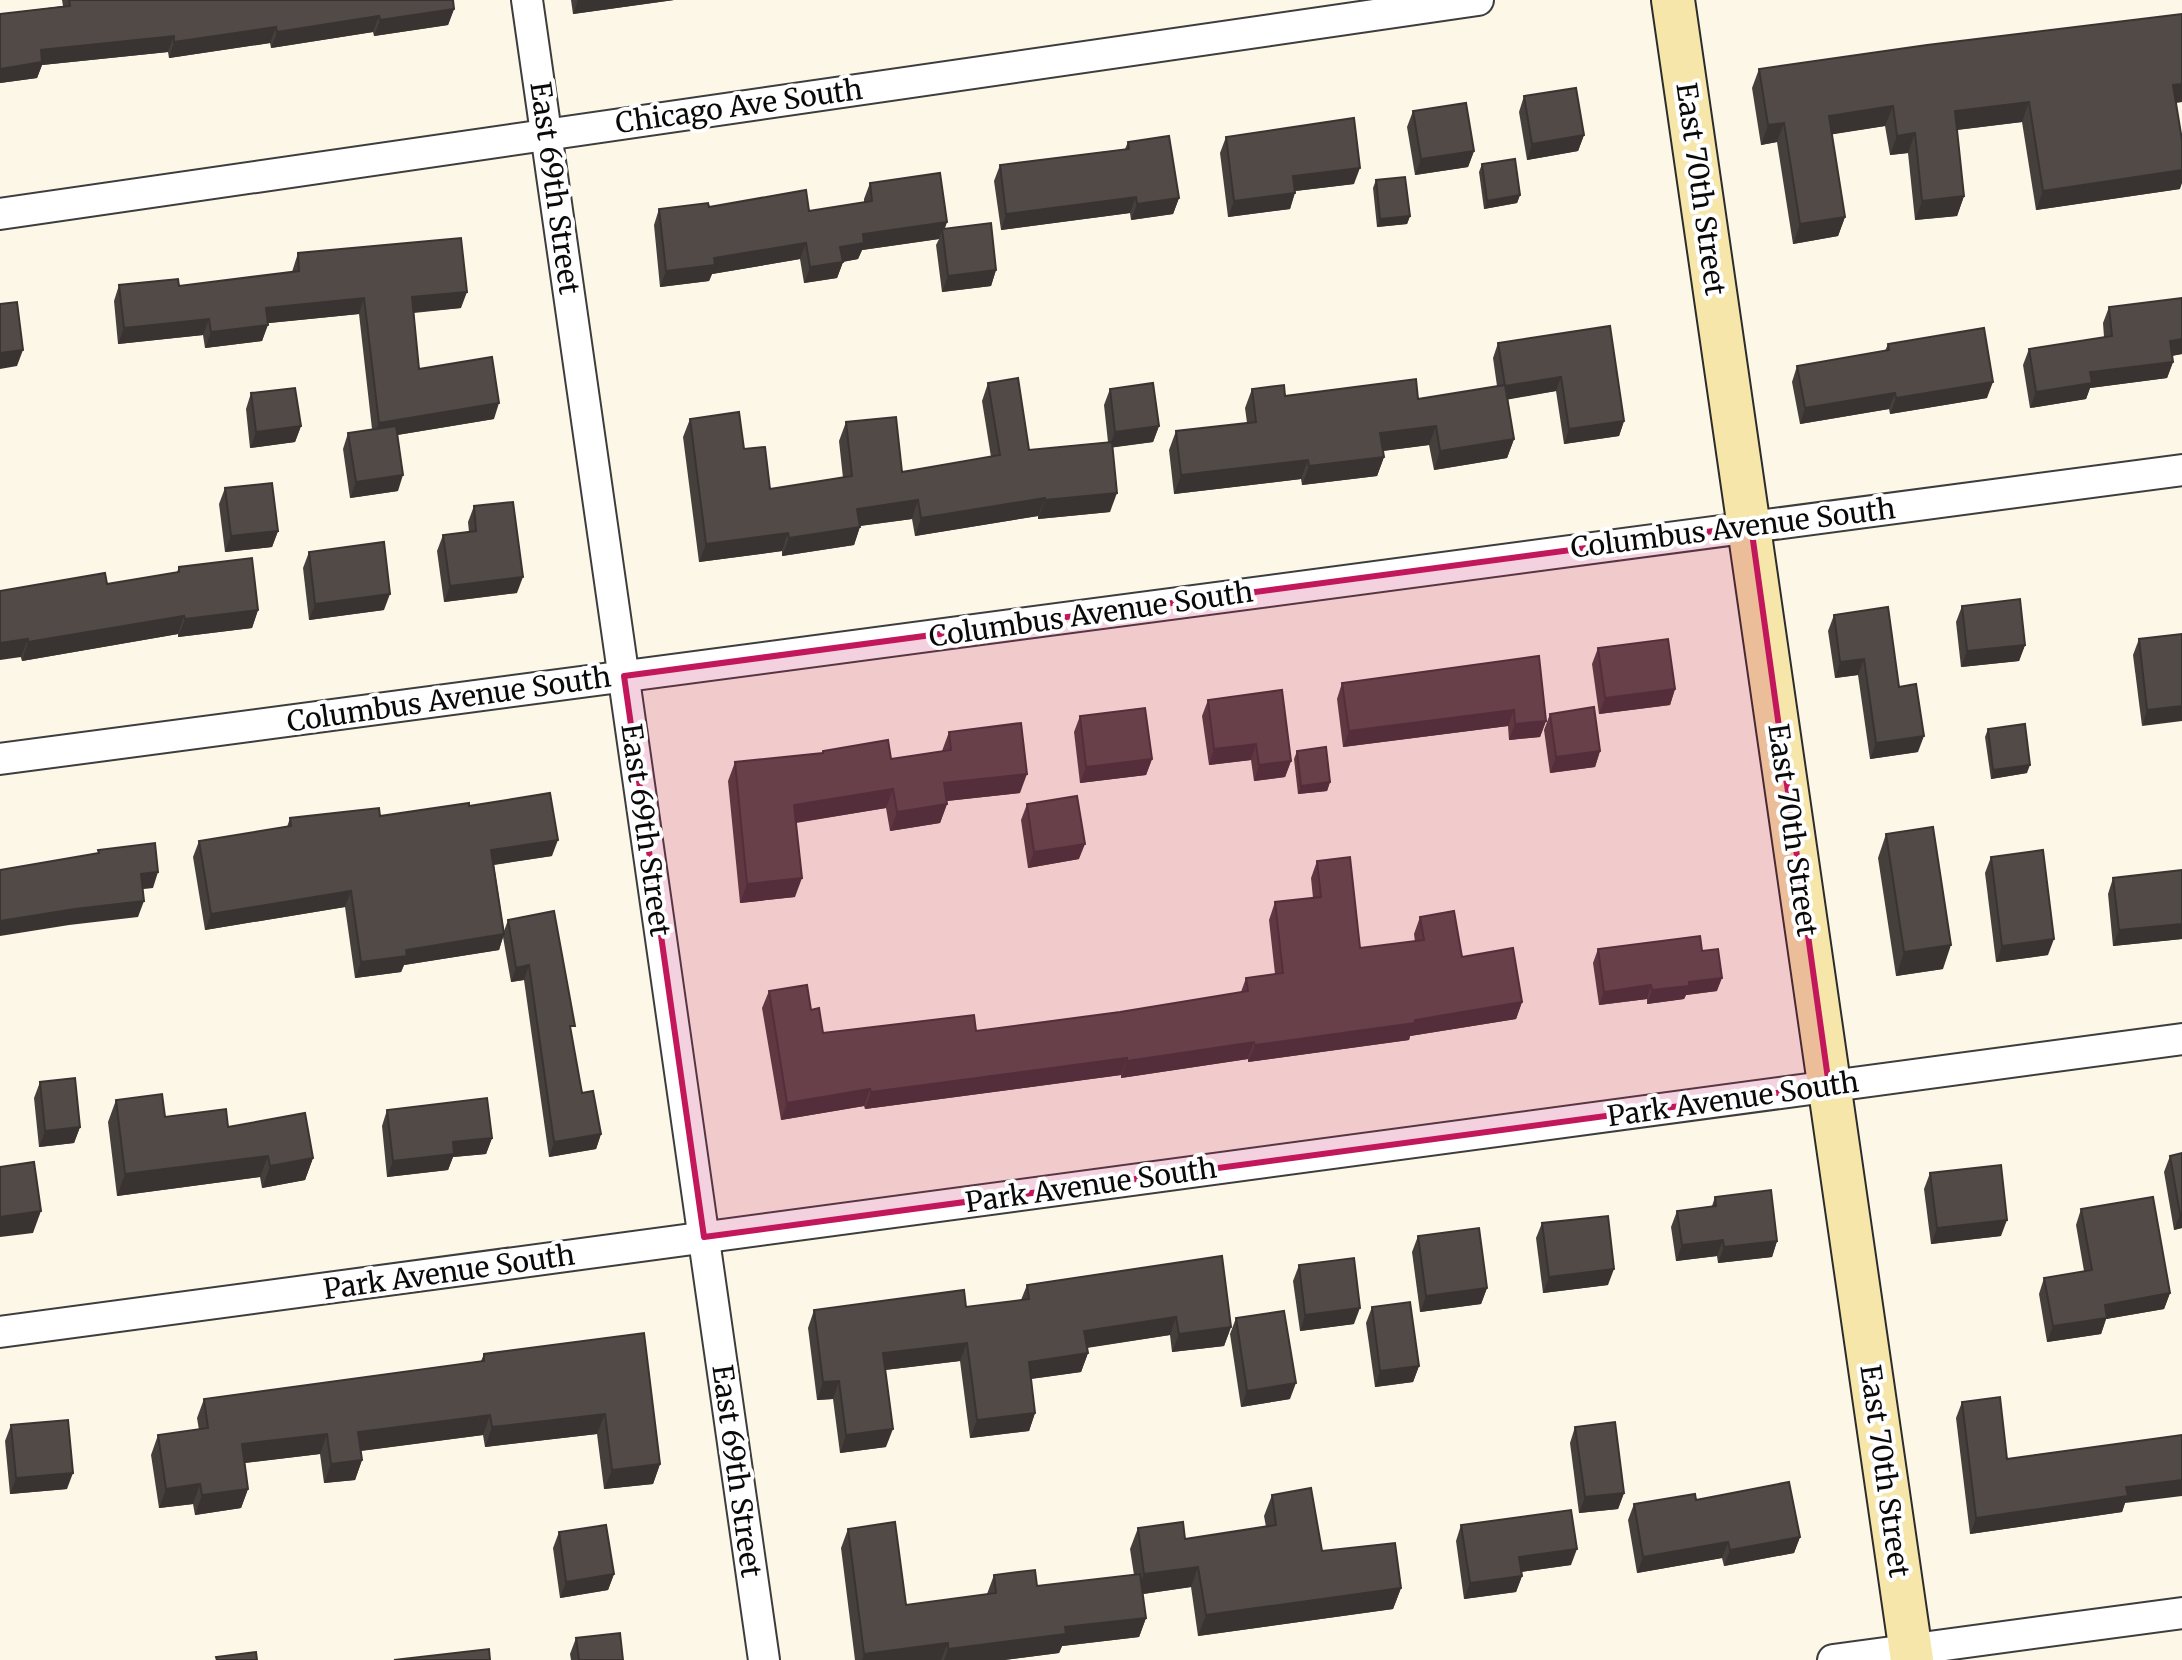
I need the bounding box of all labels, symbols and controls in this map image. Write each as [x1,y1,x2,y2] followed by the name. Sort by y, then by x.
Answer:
[613,71,865,141] street label: Chicago Ave South
[522,79,588,297] street label: East 69th Street
[1668,80,1734,298] street label: East 70th Street
[1569,490,1897,566] street label: Columbus Avenue South
[927,573,1255,655] street label: Columbus Avenue South
[285,658,613,740] street label: Columbus Avenue South
[613,721,679,939] street label: East 69th Street
[1760,721,1826,939] street label: East 70th Street
[1605,1064,1861,1134] street label: Park Avenue South
[963,1150,1219,1220] street label: Park Avenue South
[321,1237,577,1307] street label: Park Avenue South
[704,1362,770,1580] street label: East 69th Street
[1852,1362,1918,1580] street label: East 70th Street

